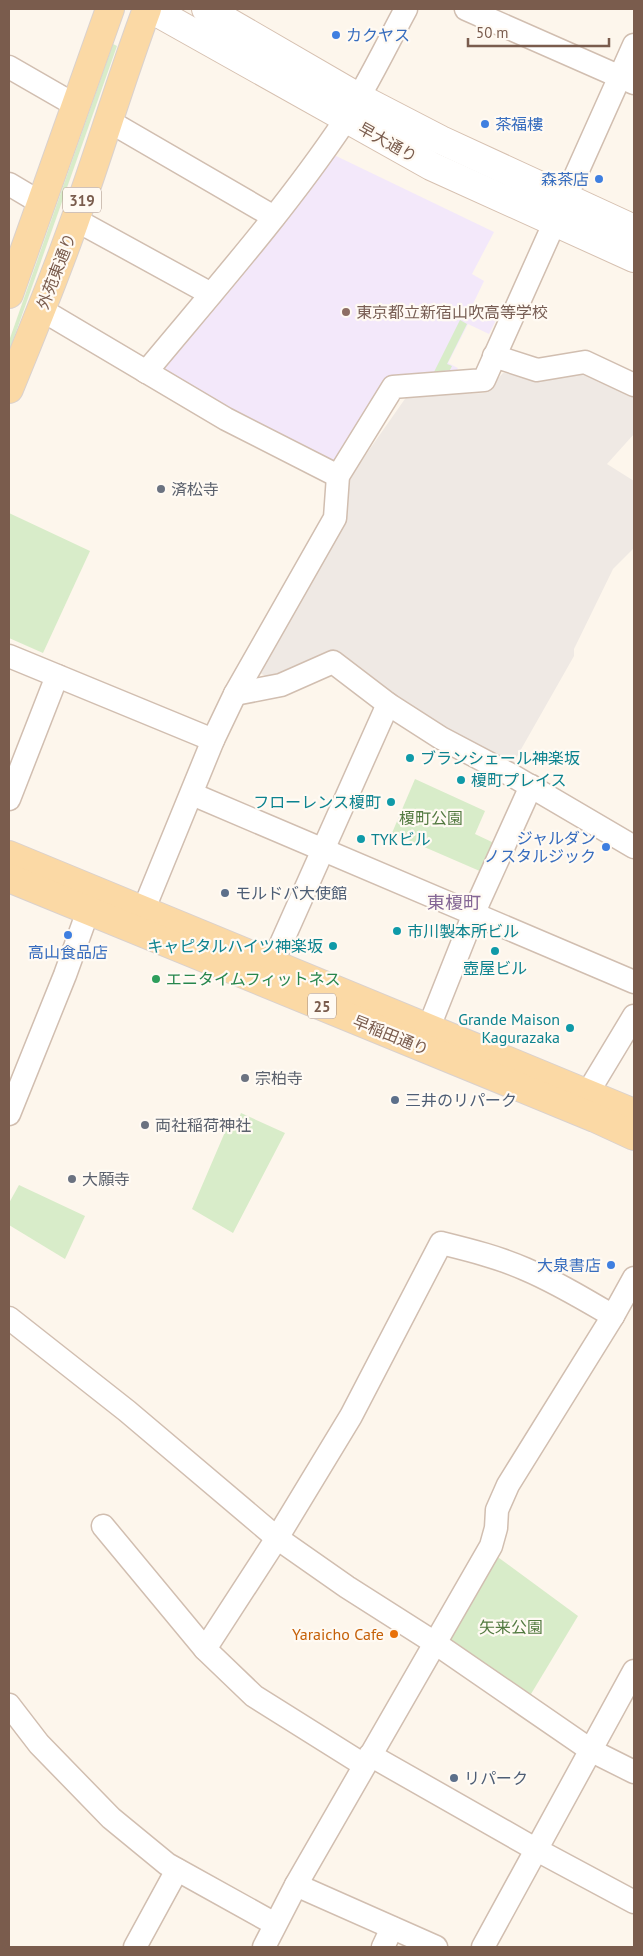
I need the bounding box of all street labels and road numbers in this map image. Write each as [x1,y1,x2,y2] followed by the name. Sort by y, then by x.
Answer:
[355,118,421,166] street label: 早大通り
[63,188,101,212] road number: 319
[32,230,80,312] street label: 外苑東通り
[308,994,336,1018] road number: 25
[350,1011,432,1059] street label: 早稲田通り

